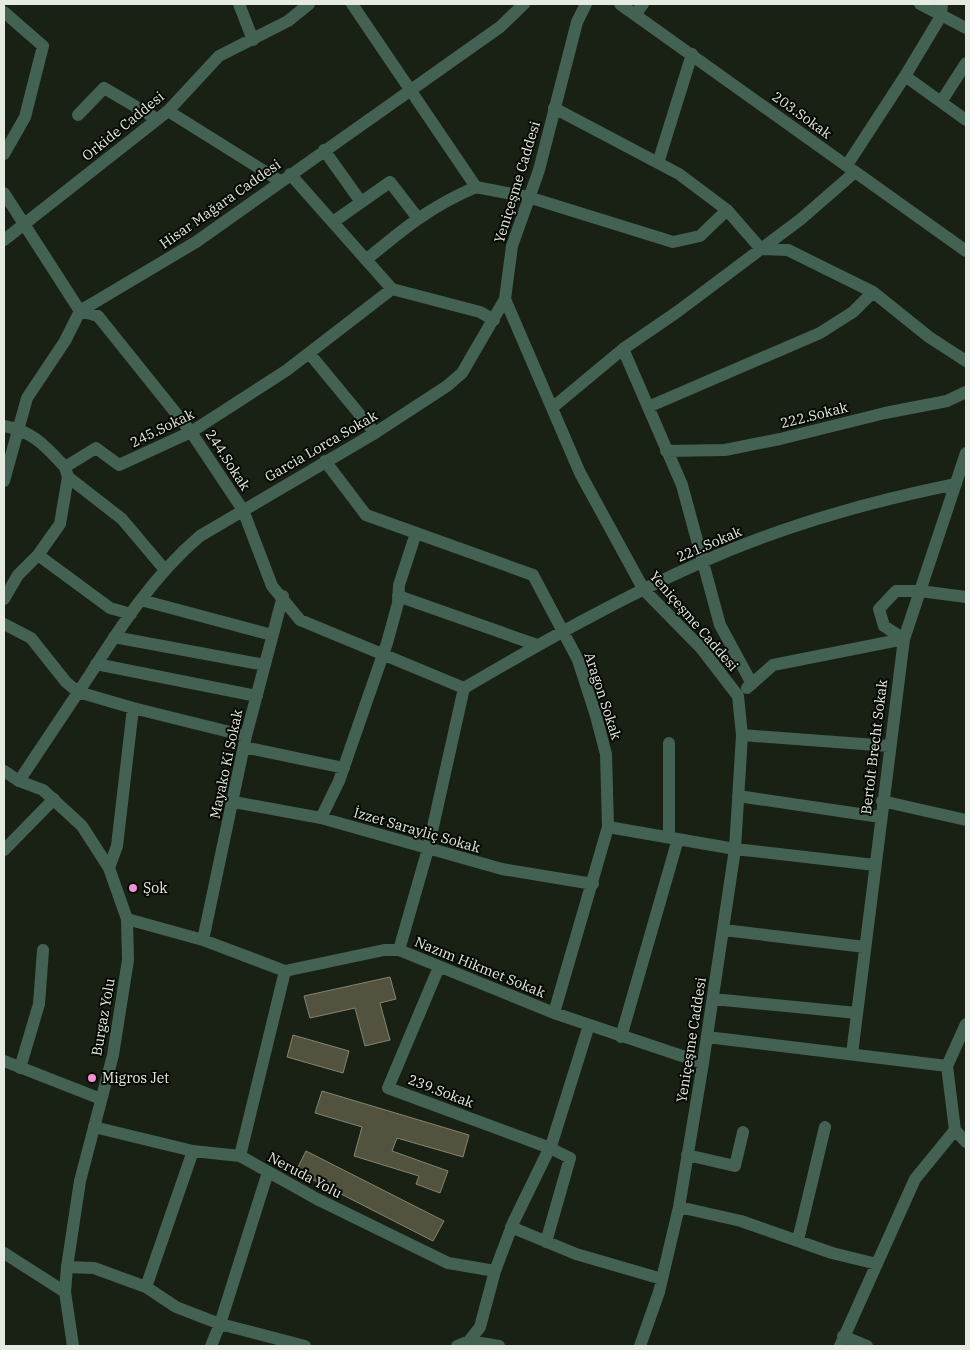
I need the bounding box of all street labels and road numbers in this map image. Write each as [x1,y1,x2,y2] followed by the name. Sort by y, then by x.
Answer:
[78,87,168,165] street label: Orkide Caddesi
[769,87,836,143] street label: 203.Sokak
[490,119,544,245] street label: Yeniçeşme Caddesi
[156,155,284,253] street label: Hisar Mağara Caddesi
[778,398,850,432] street label: 222.Sokak
[127,404,198,451] street label: 245.Sokak
[261,406,381,486] street label: Garcia Lorca Sokak
[202,426,255,495] street label: 244.Sokak
[674,522,745,566] street label: 221.Sokak
[646,567,742,675] street label: Yeniçeşme Caddesi
[580,650,626,743] street label: Aragon Sokak
[857,678,891,816] street label: Bertolt Brecht Sokak
[206,707,247,820] street label: Mayako Ki Sokak
[352,803,483,857] street label: İzzet Sarayliç Sokak
[412,933,549,1002] street label: Nazım Hikmet Sokak
[672,976,710,1104] street label: Yeniçeşme Caddesi
[87,977,119,1057] street label: Burgaz Yolu
[406,1070,477,1112] street label: 239.Sokak
[265,1148,346,1202] street label: Neruda Yolu

